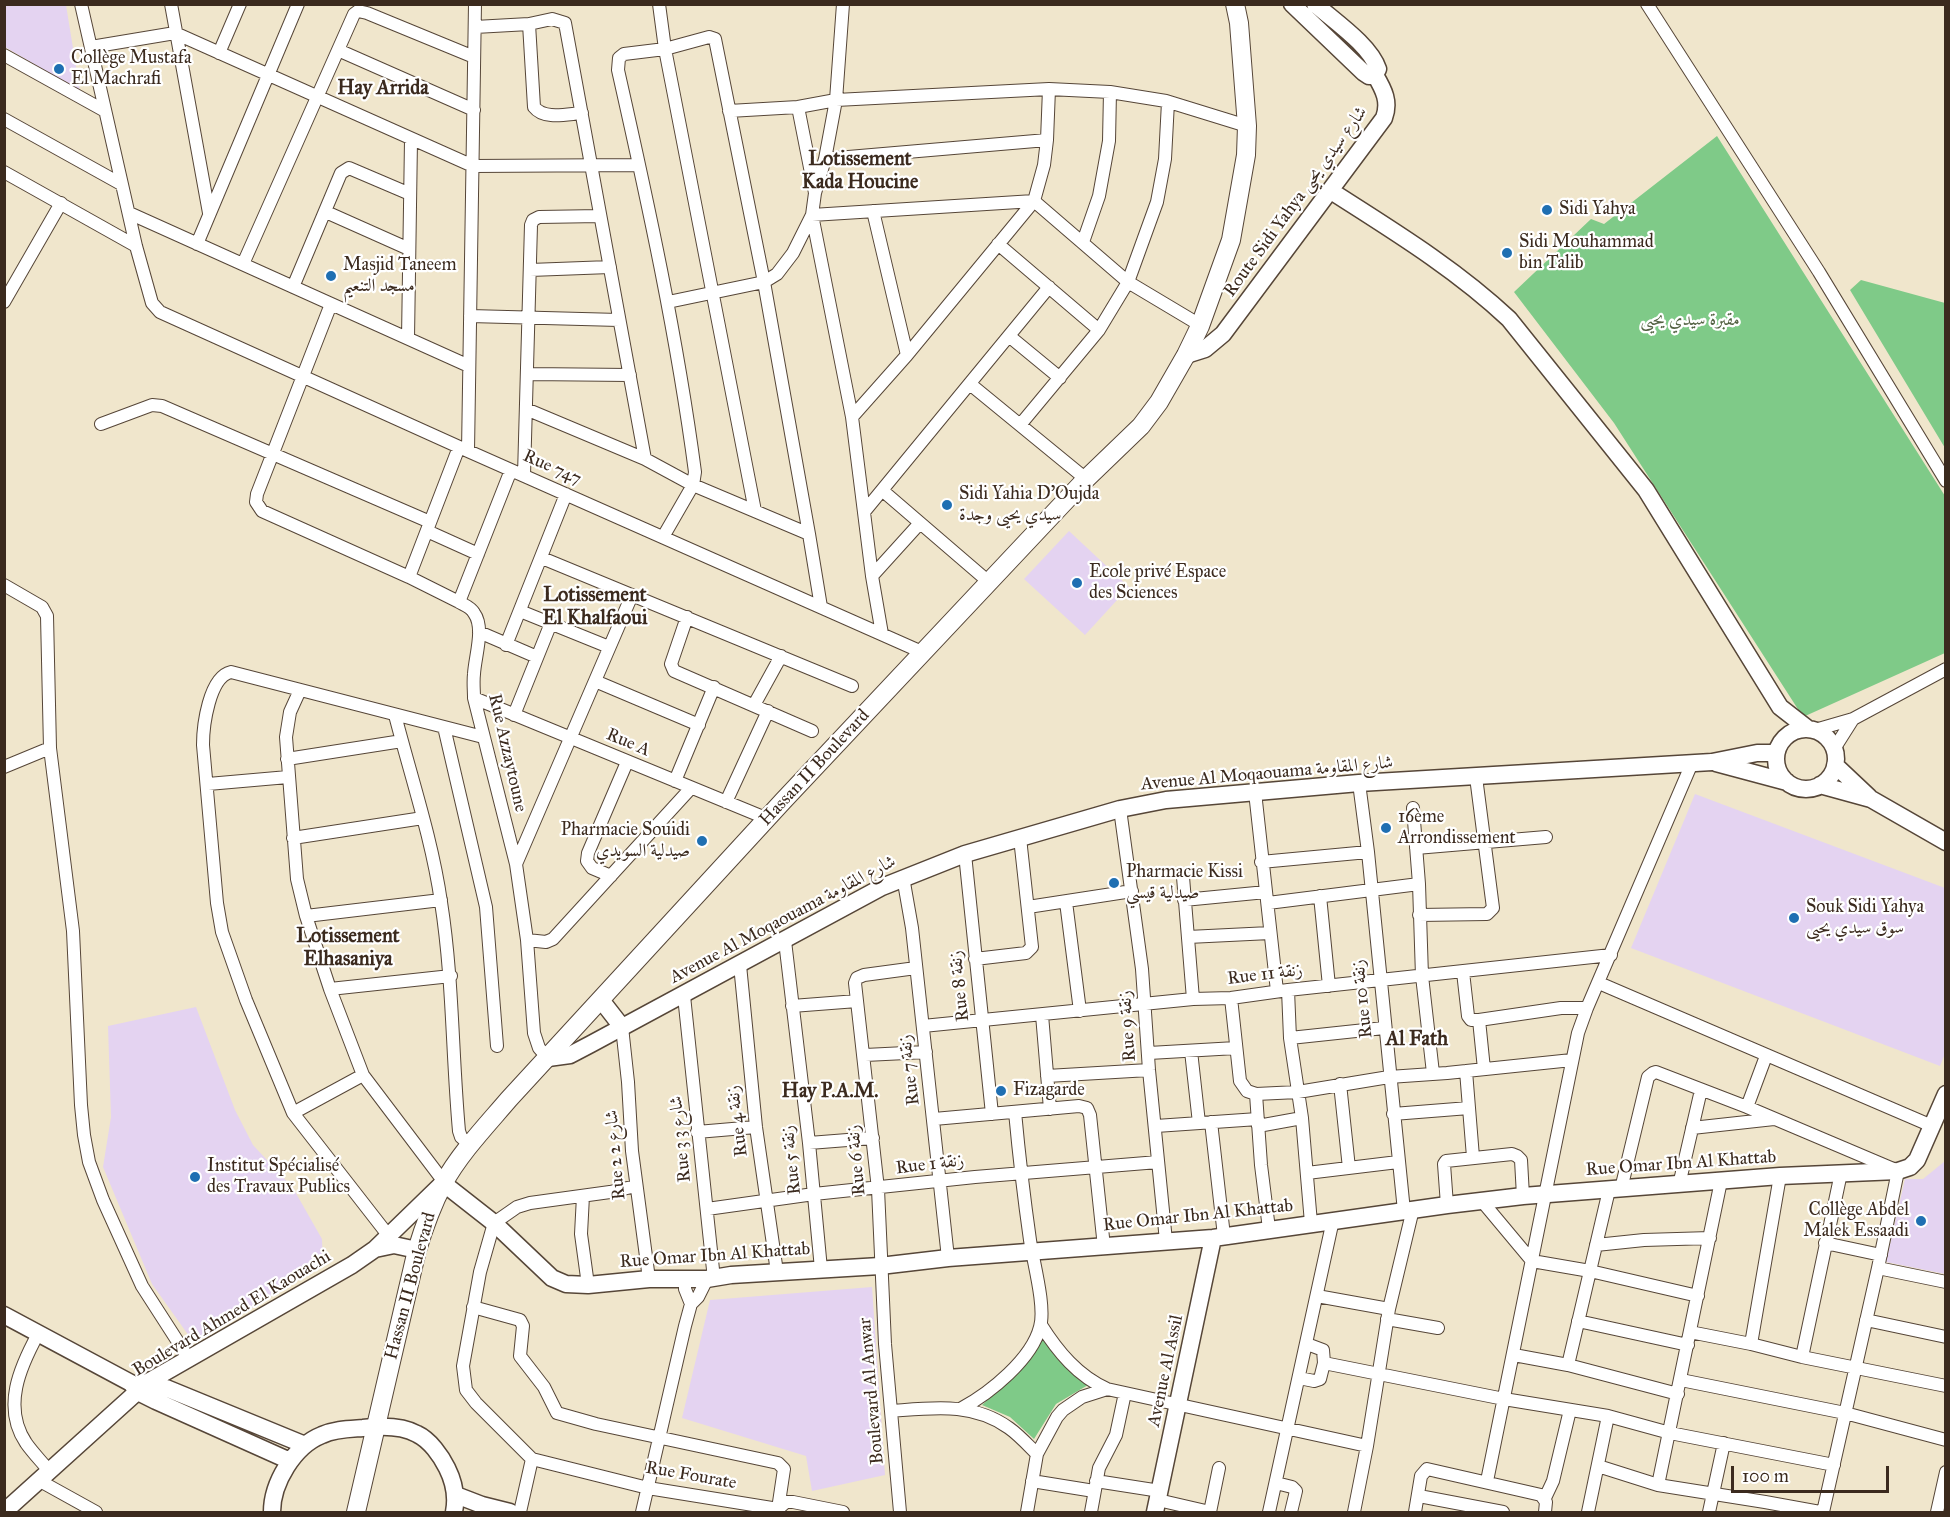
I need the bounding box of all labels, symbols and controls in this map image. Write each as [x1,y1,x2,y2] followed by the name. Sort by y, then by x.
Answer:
[71,48,192,90] place label: Collège Mustafa El Machrafi
[52,62,66,76] marker: Collège Mustafa El Machrafi
[337,77,429,101] district label: Hay Arrida
[1220,103,1372,301] street label: Route Sidi Yahya شارع سيدي يحيى
[802,148,918,195] district label: Lotissement Kada Houcine
[1559,199,1636,221] place label: Sidi Yahya
[1540,203,1554,217] marker: Sidi Yahya
[1519,232,1654,274] place label: Sidi Mouhammad bin Talib
[1500,246,1514,260] marker: Sidi Mouhammad bin Talib
[343,255,457,298] place label: Masjid Taneem مسجد التنعيم
[324,269,338,283] marker: Masjid Taneem مسجد التنعيم
[1640,310,1740,332] park label: مقبرة سيدي يحيى
[520,446,584,490] street label: Rue 747
[959,484,1099,526] place label: Sidi Yahia D'Oujda سيدي يحيى وجدة
[940,498,954,512] marker: Sidi Yahia D'Oujda سيدي يحيى وجدة
[1089,562,1226,604] place label: Ecole privé Espace des Sciences
[1070,576,1084,590] marker: Ecole privé Espace des Sciences
[543,584,647,631] district label: Lotissement El Khalfaoui
[483,692,531,814] street label: Rue Azzaytoune
[755,705,875,831] street label: Hassan II Boulevard
[603,724,653,762] street label: Rue A
[1140,752,1394,796] street label: Avenue Al Moqaouama شارع المقاومة
[1398,807,1516,850] place label: 16ème Arrondissement
[561,820,690,862] place label: Pharmacie Souidi صيدلية السويدي
[1379,821,1393,835] marker: 16ème Arrondissement
[695,834,709,848] marker: Pharmacie Souidi صيدلية السويدي
[666,851,900,989] street label: Avenue Al Moqaouama شارع المقاومة
[1126,862,1243,904] place label: Pharmacie Kissi صيدلية قيسي
[1107,876,1121,890] marker: Pharmacie Kissi صيدلية قيسي
[1806,897,1924,940] place label: Souk Sidi Yahya سوق سيدي يحيى
[1787,911,1801,925] marker: Souk Sidi Yahya سوق سيدي يحيى
[296,925,400,972] district label: Lotissement Elhasaniya
[946,949,974,1023] street label: Rue 8 زنقة
[1348,959,1378,1039] street label: Rue 10 زنقة
[1226,960,1304,990] street label: Rue 11 زنقة
[1115,990,1141,1062] street label: Rue 9 زنقة
[1386,1028,1448,1052] district label: Al Fath
[895,1033,925,1107] street label: Rue 7 زنقة
[782,1080,878,1104] district label: Hay P.A.M.
[1013,1080,1085,1102] place label: Fizagarde
[723,1084,753,1158] street label: Rue 4 زنقة
[994,1084,1008,1098] marker: Fizagarde
[666,1095,696,1183] street label: Rue 3 شارع 3
[601,1109,631,1201] street label: Rue 2 شارع 2
[778,1124,806,1196] street label: Rue 5 زنقة
[843,1124,871,1196] street label: Rue 6 زنقة
[1585,1147,1777,1181] street label: Rue Omar Ibn Al Khattab
[895,1150,965,1180] street label: Rue 1 زنقة
[207,1156,350,1198] place label: Institut Spécialisé des Travaux Publics
[188,1170,202,1184] marker: Institut Spécialisé des Travaux Publics
[1102,1195,1294,1237] street label: Rue Omar Ibn Al Khattab
[1803,1200,1909,1242] place label: Collège Abdel Malek Essaadi
[381,1210,441,1362] street label: Hassan II Boulevard
[1914,1214,1928,1228] marker: Collège Abdel Malek Essaadi
[619,1239,811,1273] street label: Rue Omar Ibn Al Khattab
[129,1246,335,1382] street label: Boulevard Ahmed El Kaouachi
[1144,1313,1188,1429] street label: Avenue Al Assil
[855,1317,889,1465] street label: Boulevard Al Anwar
[1734,1454,1892,1492] scale bar
[644,1457,738,1495] street label: Rue Fourate
[1742,1465,1789,1487] text: 100 m

